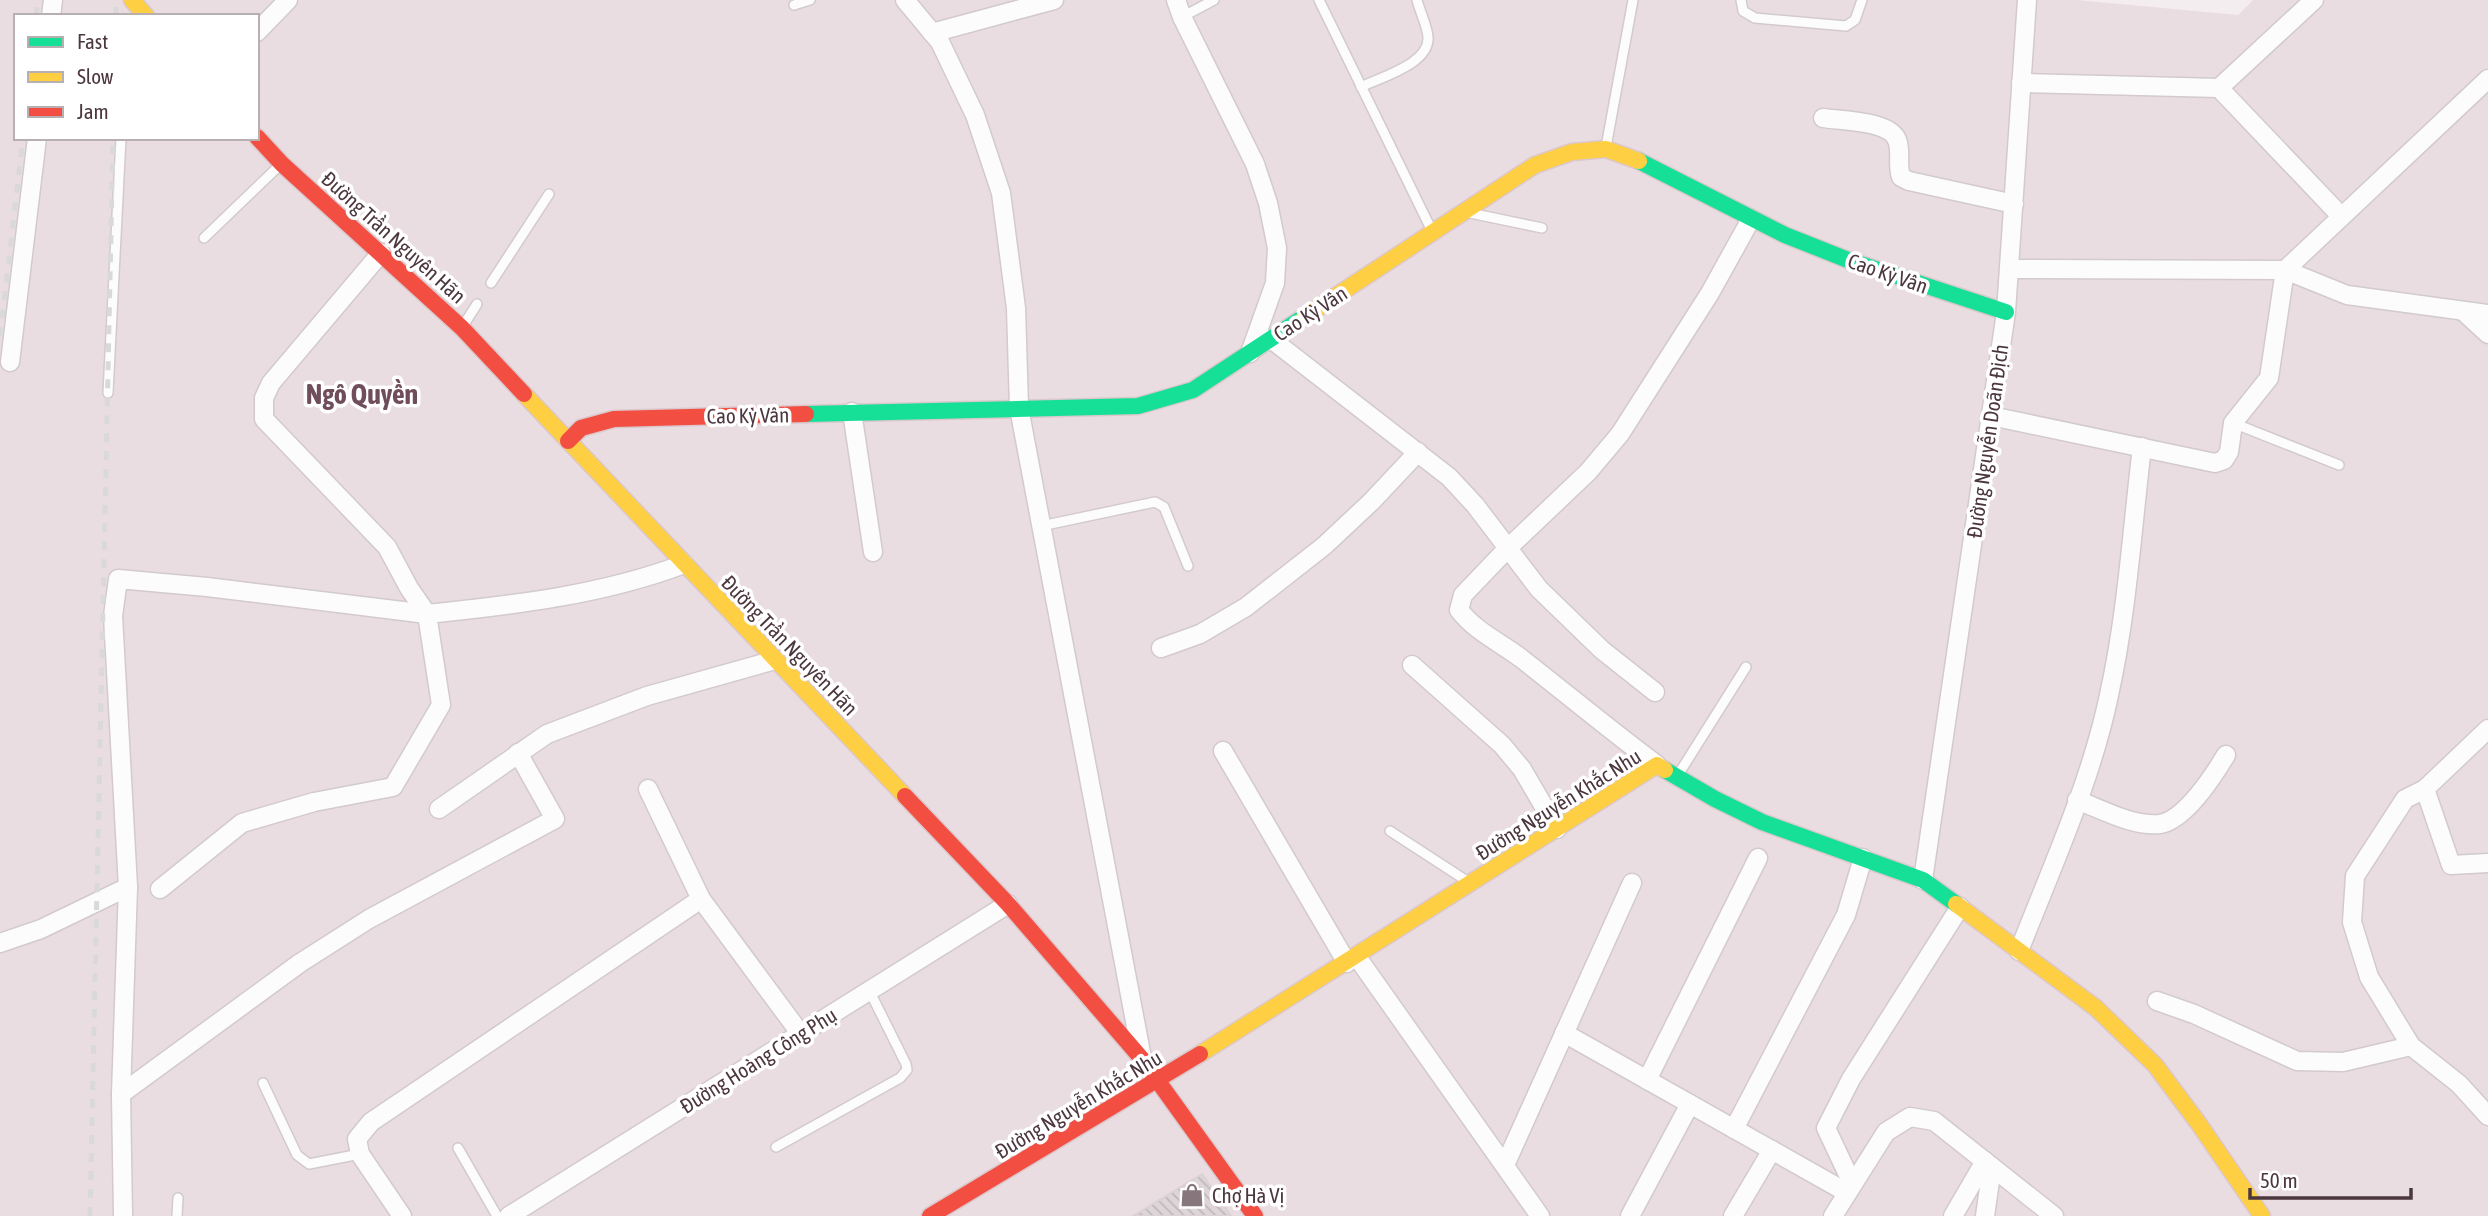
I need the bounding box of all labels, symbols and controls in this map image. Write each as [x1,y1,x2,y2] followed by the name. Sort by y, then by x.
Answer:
[14,14,259,140] legend
[77,29,108,53] text: Fast
[77,64,114,88] text: Slow
[77,99,109,123] text: Jam
[317,166,471,308] street label: Đường Trần Nguyên Hãn
[1845,248,1931,298] street label: Cao Kỳ Vân
[1269,280,1351,346] street label: Cao Kỳ Vân
[1962,343,2012,539] street label: Đường Nguyễn Doãn Địch
[306,378,418,410] district label: Ngô Quyền
[706,402,790,428] street label: Cao Kỳ Vân
[717,570,863,720] street label: Đường Trần Nguyên Hãn
[1471,743,1645,865] street label: Đường Nguyễn Khắc Nhu
[675,1002,841,1118] street label: Đường Hoàng Công Phụ
[990,1045,1166,1163] street label: Đường Nguyễn Khắc Nhu
[2250,1156,2411,1200] scale bar
[2260,1168,2298,1192] text: 50 m
[1178,1181,1206,1209] shop icon: Chợ Hà Vị
[1212,1183,1284,1207] place label: Chợ Hà Vị

